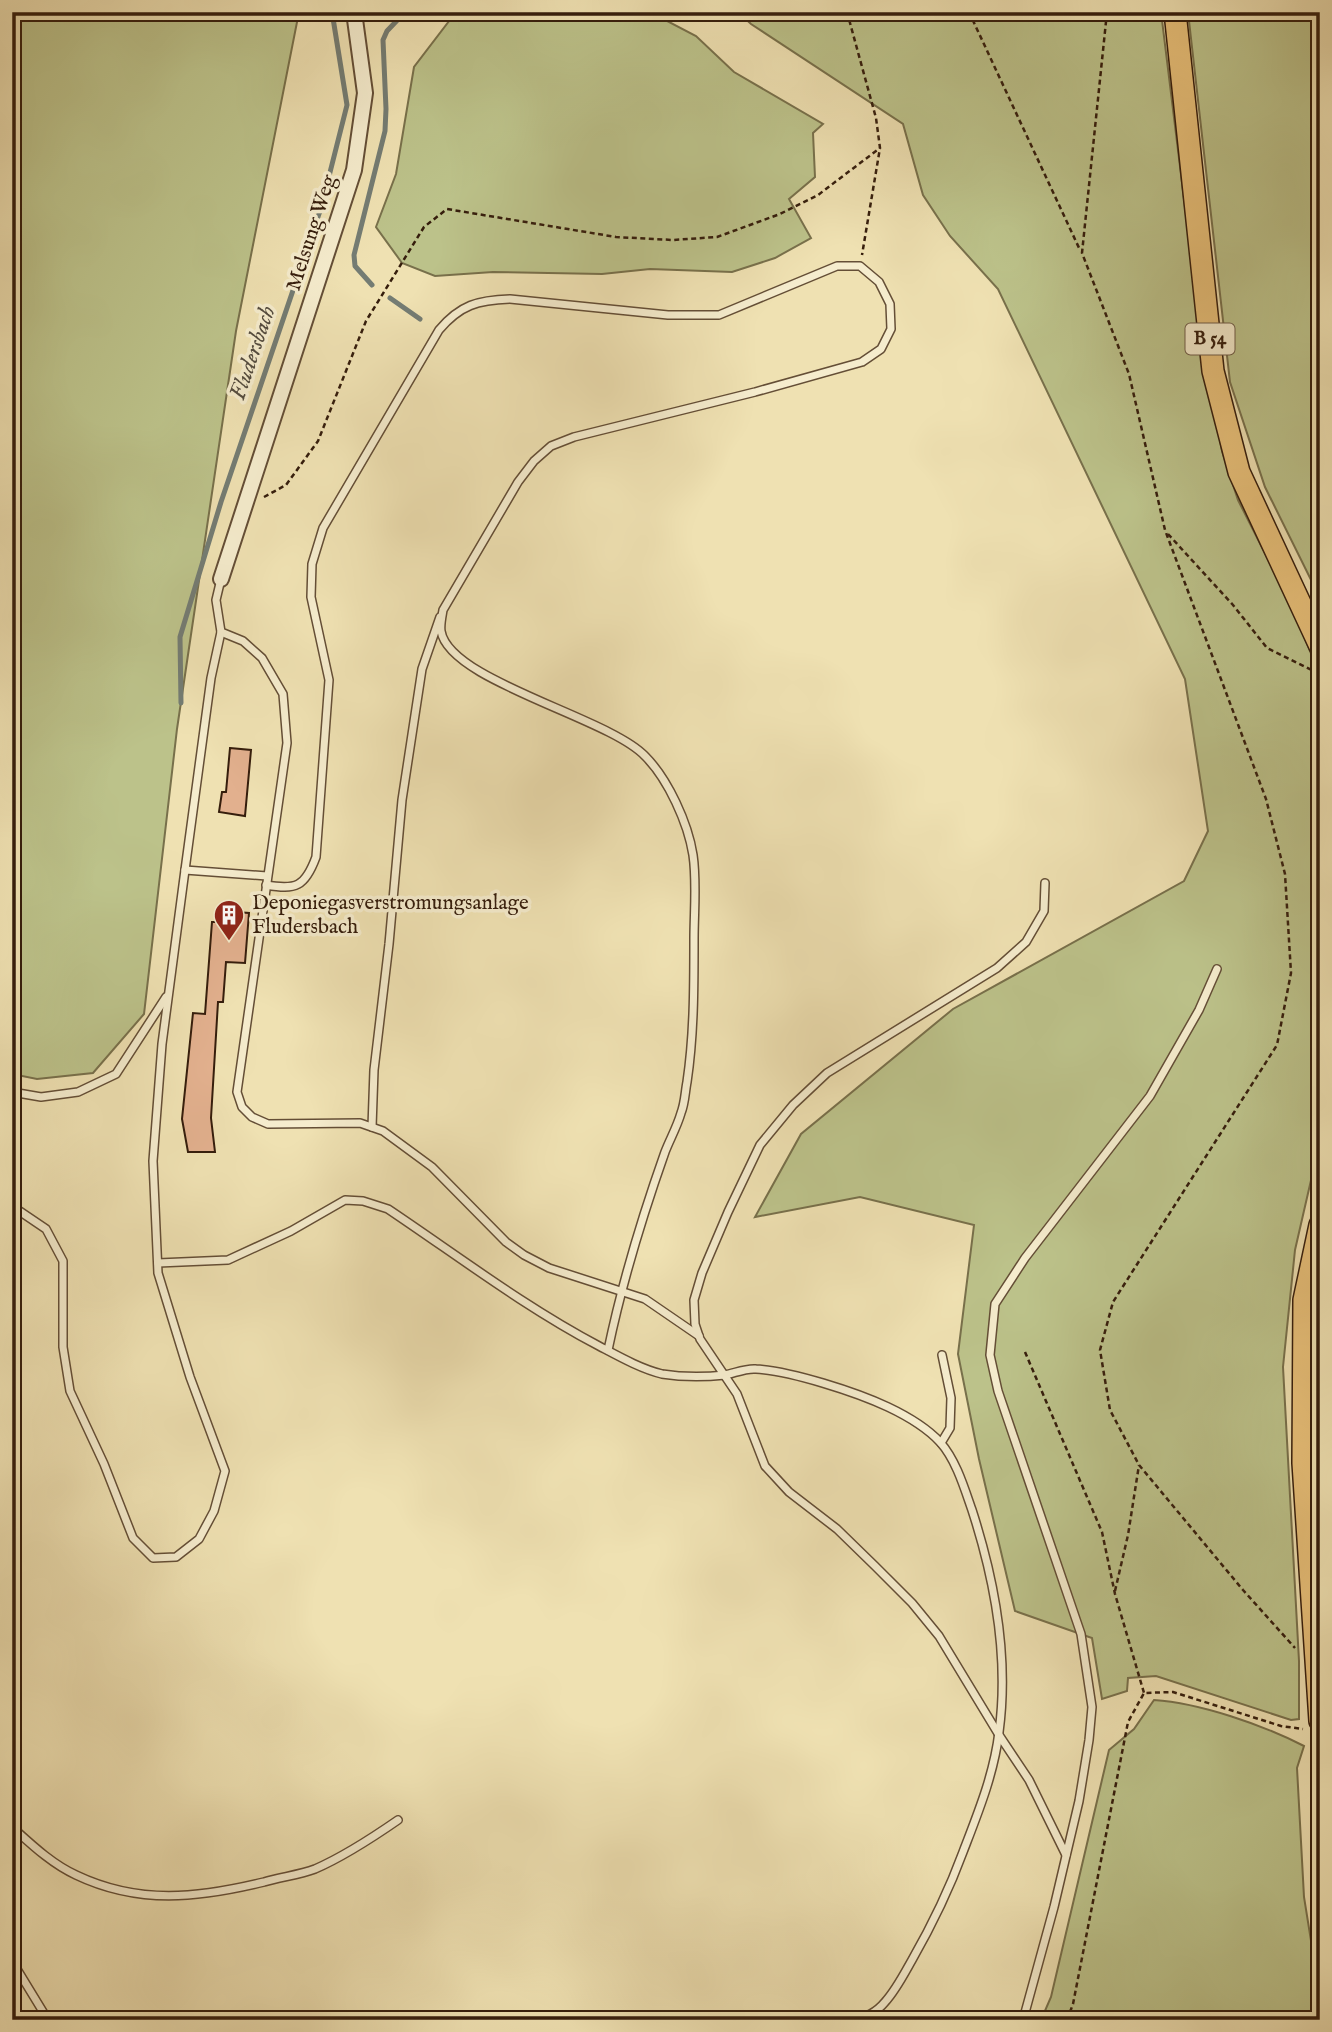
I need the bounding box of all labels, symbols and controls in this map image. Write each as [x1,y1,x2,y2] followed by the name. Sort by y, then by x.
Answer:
[281,171,344,294] street label: Melsung Weg
[223,302,283,404] water label: Fludersbach
[1186,324,1234,354] road number: B 54
[252,890,529,941] place label: Deponiegasverstromungsanlage Fludersbach
[212,898,246,942] building icon: Deponiegasverstromungsanlage Fludersbach

